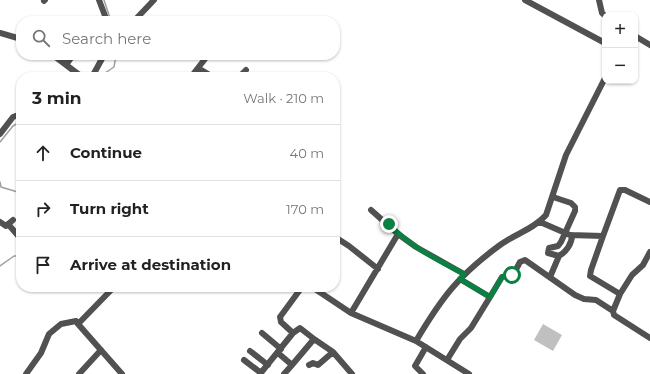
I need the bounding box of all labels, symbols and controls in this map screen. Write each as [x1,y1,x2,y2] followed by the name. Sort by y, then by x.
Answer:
[602,12,638,84] map controls
[602,12,638,48] button: +
[16,16,340,60] search box
[30,27,52,49] icon: search
[62,29,151,48] text: Search here
[602,48,638,84] button: −
[32,88,82,108] text: 3 min
[243,90,324,106] text: Walk · 210 m
[32,142,54,164] icon: ahead
[70,143,142,162] text: Continue
[290,145,324,161] text: 40 m
[32,198,54,220] icon: right
[70,199,149,218] text: Turn right
[286,201,324,217] text: 170 m
[380,215,398,233] route end
[32,254,54,276] icon: arrive
[70,255,231,274] text: Arrive at destination
[503,266,521,284] route start

